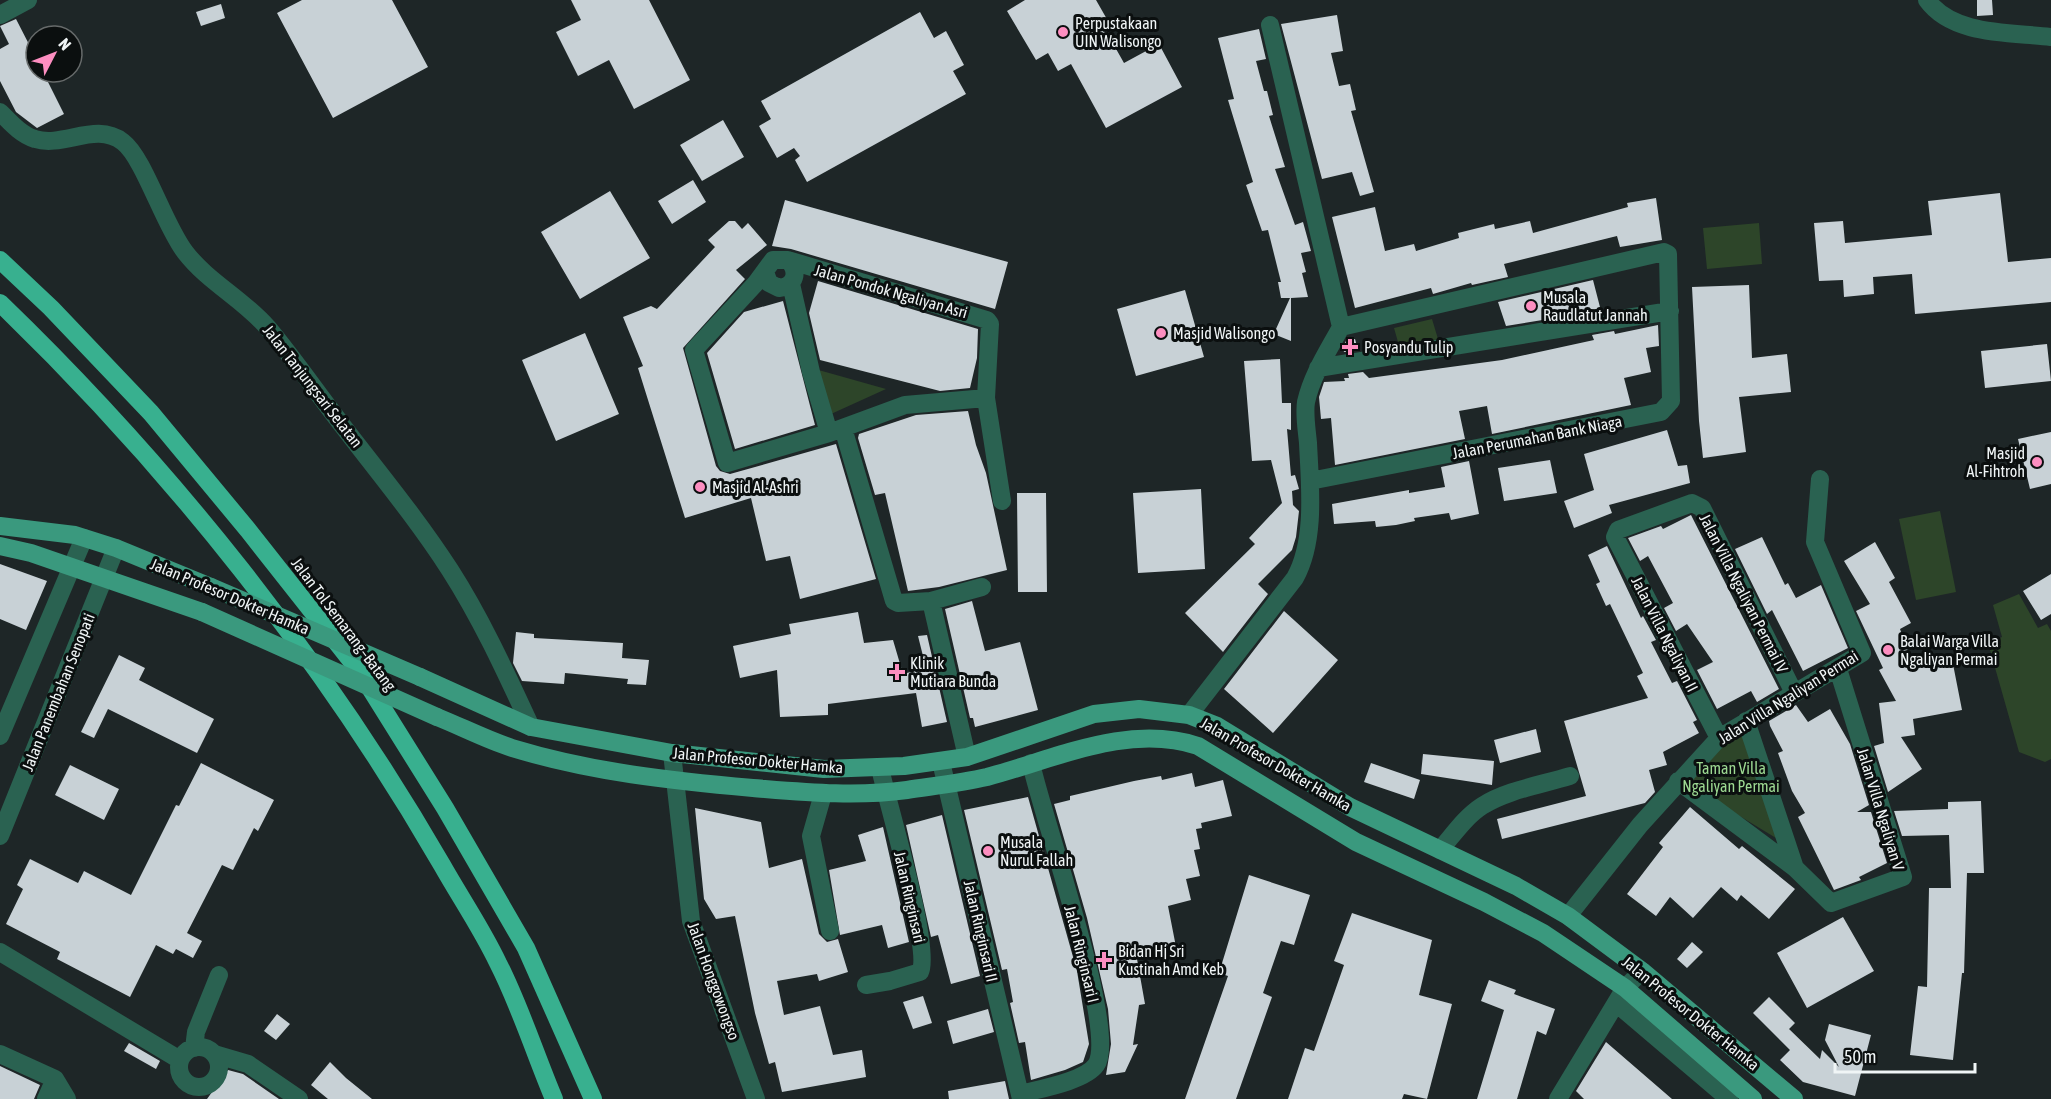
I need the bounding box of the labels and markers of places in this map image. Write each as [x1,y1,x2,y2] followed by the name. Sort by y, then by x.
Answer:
[1075,14,1162,51] place label: Perpustakaan UIN Walisongo
[1056,25,1070,39] marker: Perpustakaan UIN Walisongo
[1543,288,1648,324] place label: Musala Raudlatut Jannah
[1524,299,1538,313] marker: Musala Raudlatut Jannah
[1173,324,1275,343] place label: Masjid Walisongo
[1154,326,1168,340] marker: Masjid Walisongo
[1341,338,1359,356] marker: Posyandu Tulip
[1364,338,1453,357] place label: Posyandu Tulip
[1966,444,2025,480] place label: Masjid Al-Fihtroh
[2030,455,2044,469] marker: Masjid Al-Fihtroh
[712,478,799,497] place label: Masjid Al-Ashri
[693,480,707,494] marker: Masjid Al-Ashri
[1900,632,1999,669] place label: Balai Warga Villa Ngaliyan Permai
[1881,643,1895,657] marker: Balai Warga Villa Ngaliyan Permai
[910,654,996,690] place label: Klinik Mutiara Bunda
[888,663,906,681] marker: Klinik Mutiara Bunda
[1000,833,1073,869] place label: Musala Nurul Fallah
[981,844,995,858] marker: Musala Nurul Fallah
[1118,942,1224,978] place label: Bidan Hj Sri Kustinah Amd Keb
[1095,951,1113,969] marker: Bidan Hj Sri Kustinah Amd Keb

